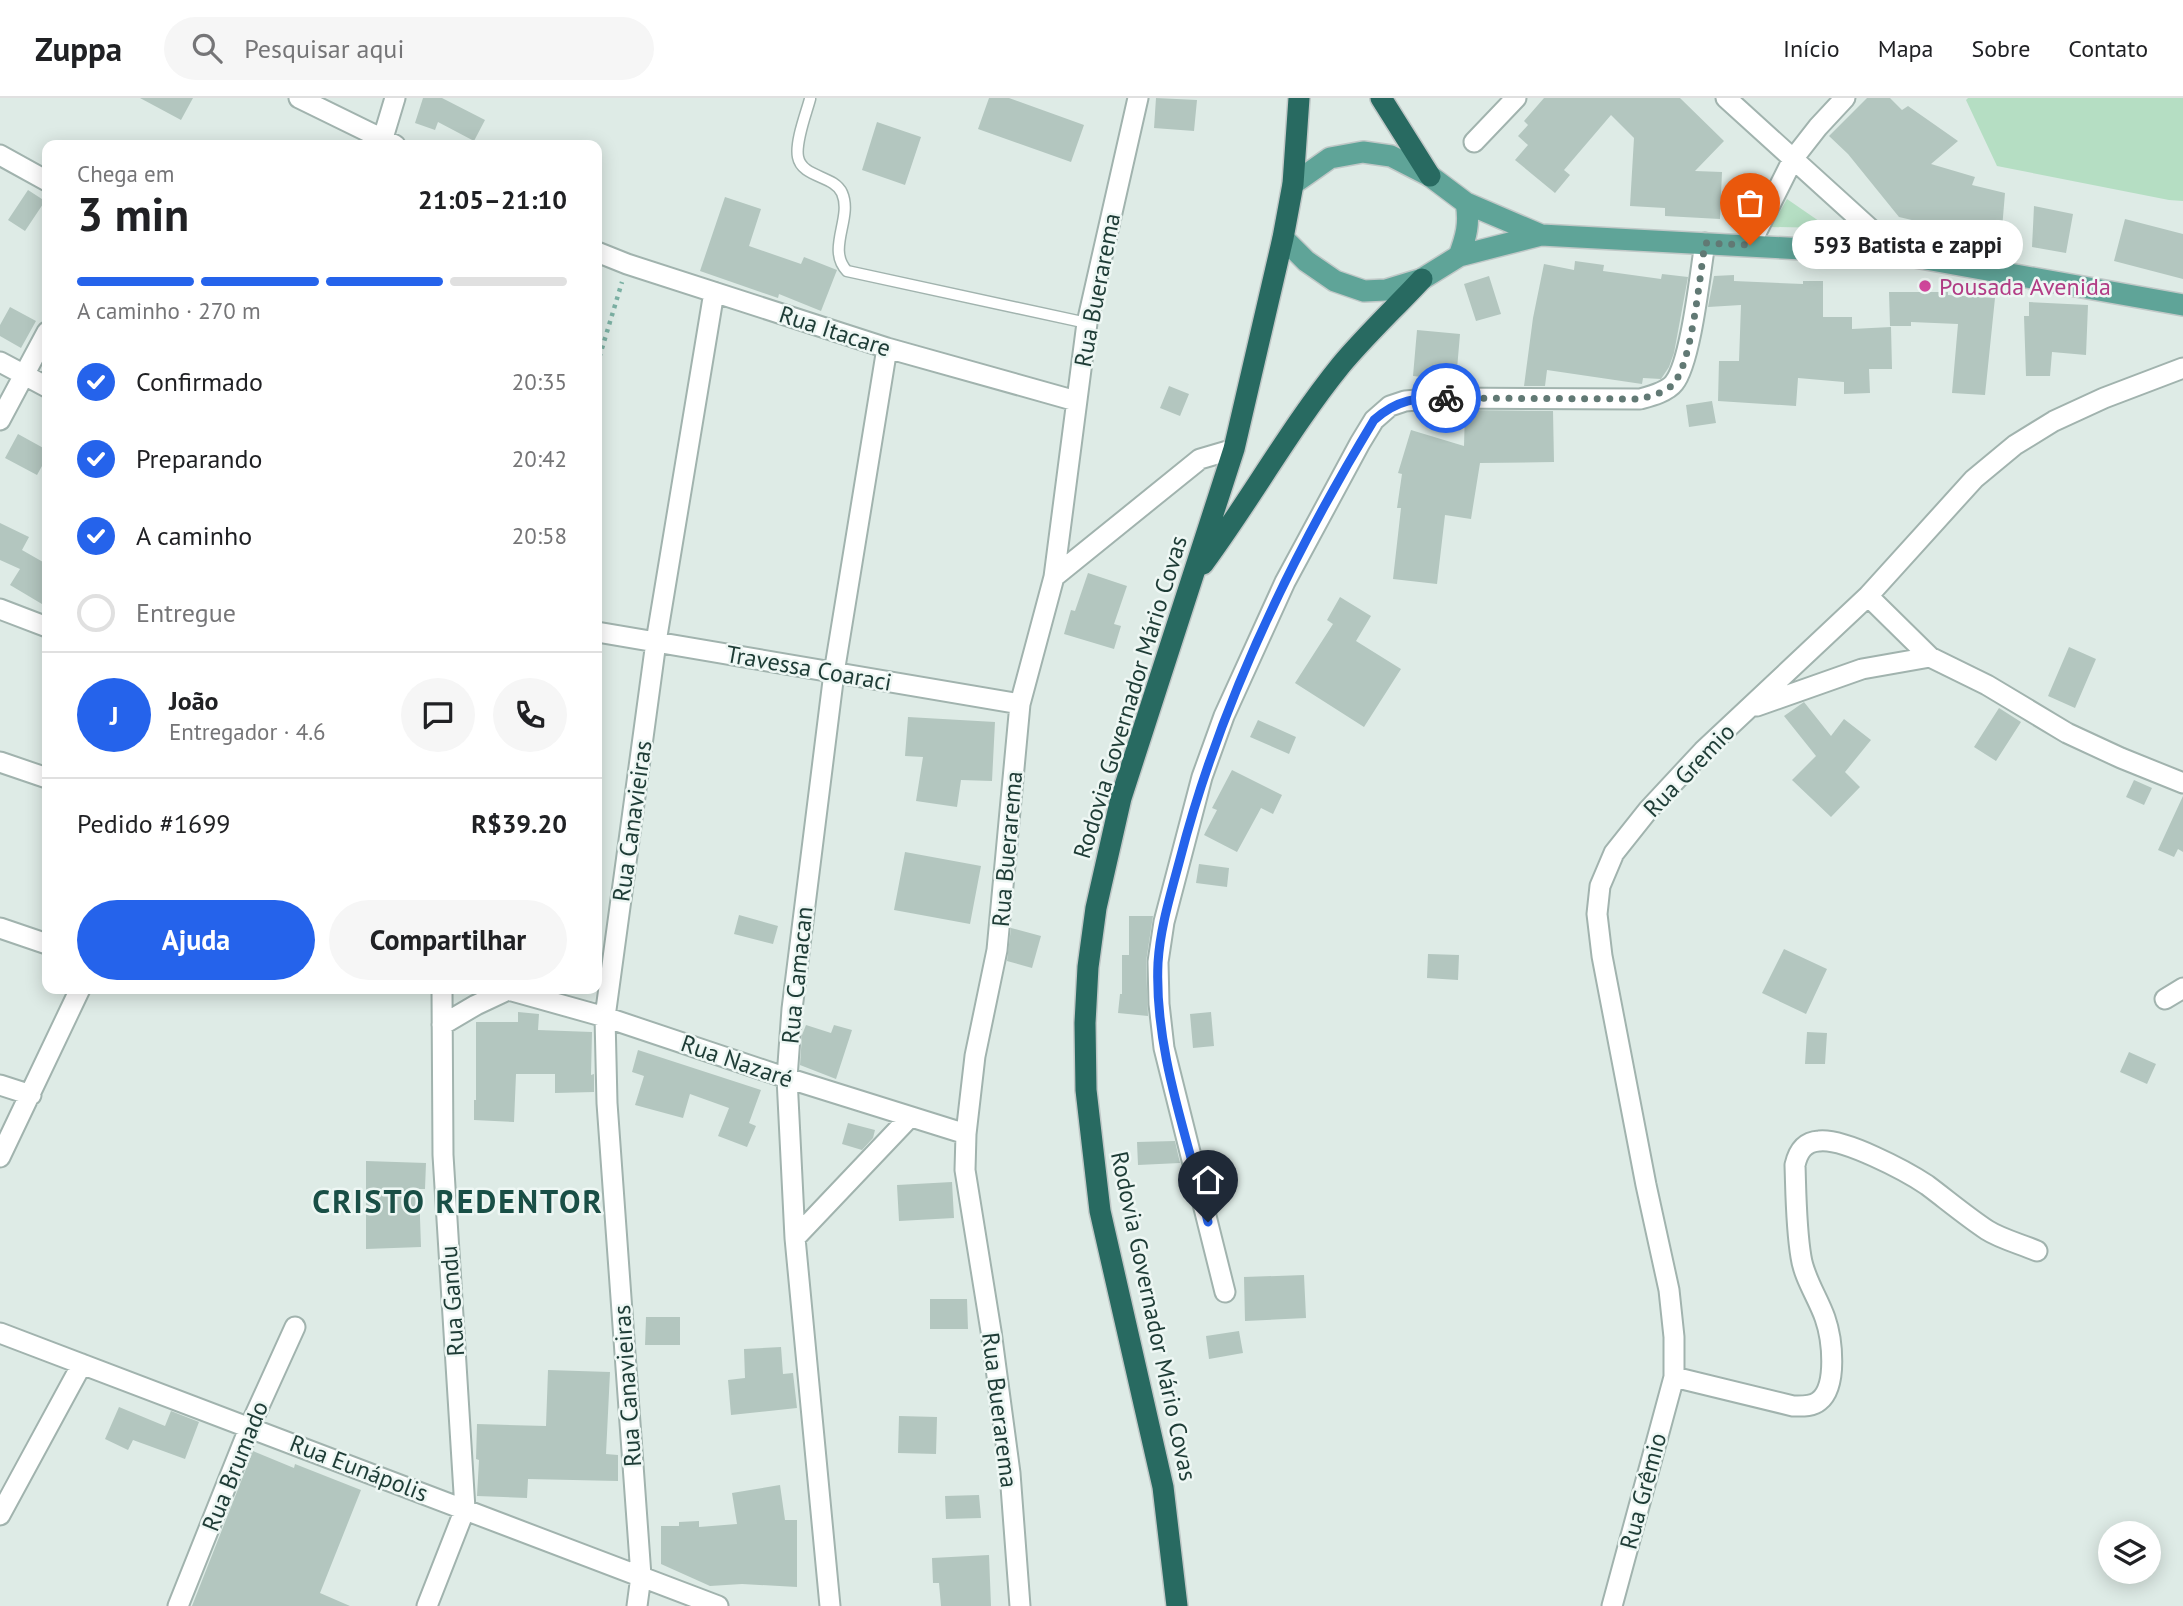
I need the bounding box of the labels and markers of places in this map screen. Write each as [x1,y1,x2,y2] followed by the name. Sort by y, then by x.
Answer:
[1720,173,1780,245] pin
[1792,220,2023,270] callout: 593 Batista e zappi
[1939,271,2111,302] place label: Pousada Avenida
[1917,278,1933,294] marker: Pousada Avenida
[1178,1150,1238,1222] pin

